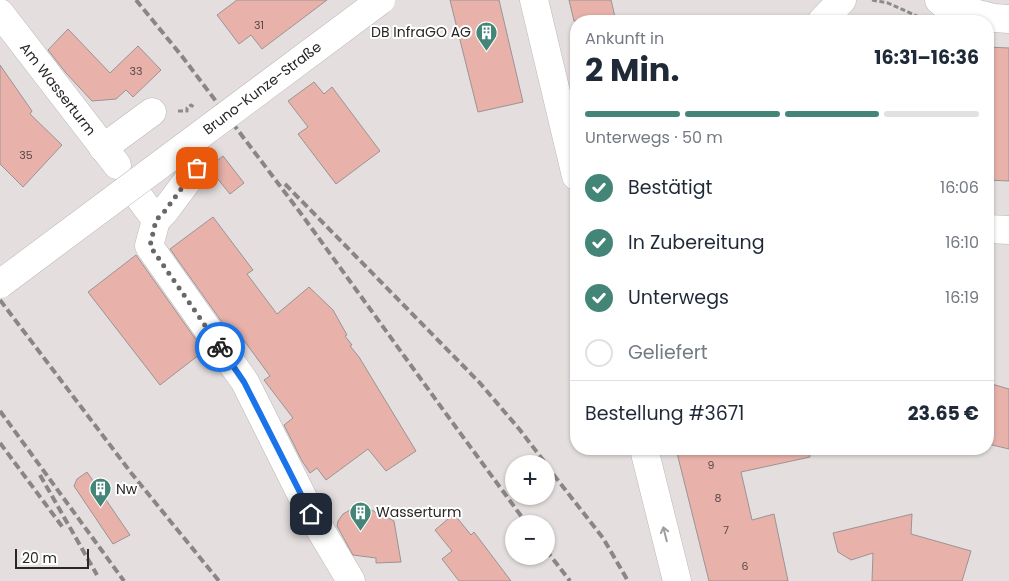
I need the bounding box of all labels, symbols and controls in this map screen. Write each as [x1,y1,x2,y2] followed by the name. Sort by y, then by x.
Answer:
[254,17,264,33] house number: 31
[475,20,499,51] building icon: DB InfraGO AG
[371,22,471,42] place label: DB InfraGO AG
[585,27,664,50] text: Ankunft in
[199,37,326,139] street label: Bruno-Kunze-Straße
[15,38,101,140] street label: Am Wasserturm
[874,44,979,71] text: 16:31–16:36
[585,47,679,92] text: 2 Min.
[130,63,142,79] house number: 33
[585,126,723,149] text: Unterwegs · 50 m
[19,147,33,163] house number: 35
[176,147,218,189] pin
[183,154,211,182] icon: bag
[585,174,613,202] icon: check
[628,174,712,201] text: Bestätigt
[940,176,979,199] text: 16:06
[585,229,613,257] icon: check
[628,229,765,256] text: In Zubereitung
[945,231,979,254] text: 16:10
[585,284,613,312] icon: check
[628,284,729,311] text: Unterwegs
[945,286,979,309] text: 16:19
[195,322,245,372] courier
[206,333,234,361] icon: bike
[628,339,708,366] text: Geliefert
[585,400,744,427] text: Bestellung #3671
[908,400,979,427] text: 23.65 €
[505,455,555,565] map controls
[505,455,555,505] button: +
[708,457,715,473] house number: 9
[88,477,112,508] building icon: Nw
[116,479,138,499] place label: Nw
[715,490,722,506] house number: 8
[290,493,332,535] pin
[297,500,325,528] icon: home
[348,500,372,531] building icon: Wasserturm
[376,502,461,522] place label: Wasserturm
[505,515,555,565] button: −
[723,522,729,538] house number: 7
[660,526,669,542] one-way arrow
[15,546,89,569] scale bar
[22,548,57,568] text: 20 m
[742,558,749,574] house number: 6

